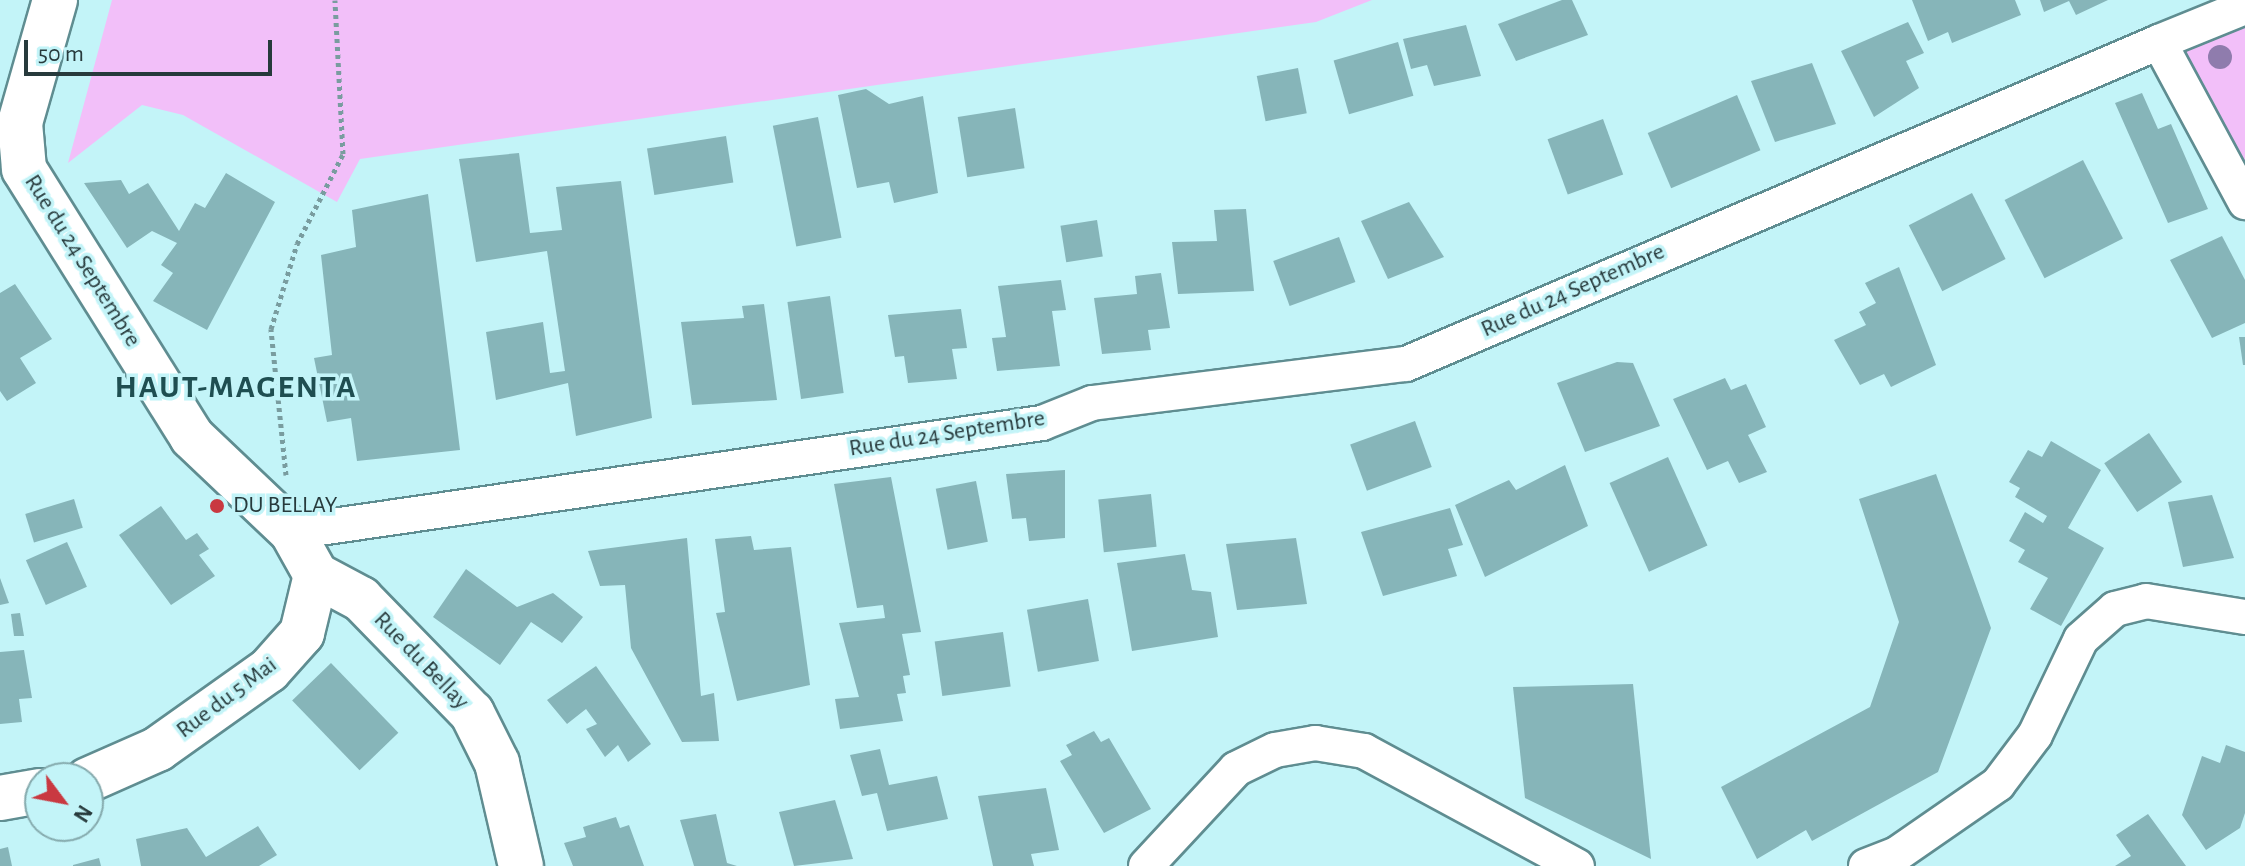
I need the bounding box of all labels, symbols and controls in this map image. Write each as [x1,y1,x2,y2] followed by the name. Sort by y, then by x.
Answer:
[28,24,276,74] scale bar
[38,42,84,66] text: 50 m
[17,170,147,352] street label: Rue du 24 Septembre
[1477,238,1669,344] street label: Rue du 24 Septembre
[114,368,358,406] district label: HAUT-MAGENTA
[847,404,1047,464] street label: Rue du 24 Septembre
[233,492,337,520] place label: DU BELLAY
[208,497,226,515] marker: DU BELLAY
[367,606,475,716] street label: Rue du Bellay
[171,651,283,745] street label: Rue du 5 Mai
[24,762,104,842] north arrow
[69,801,96,826] text: N

